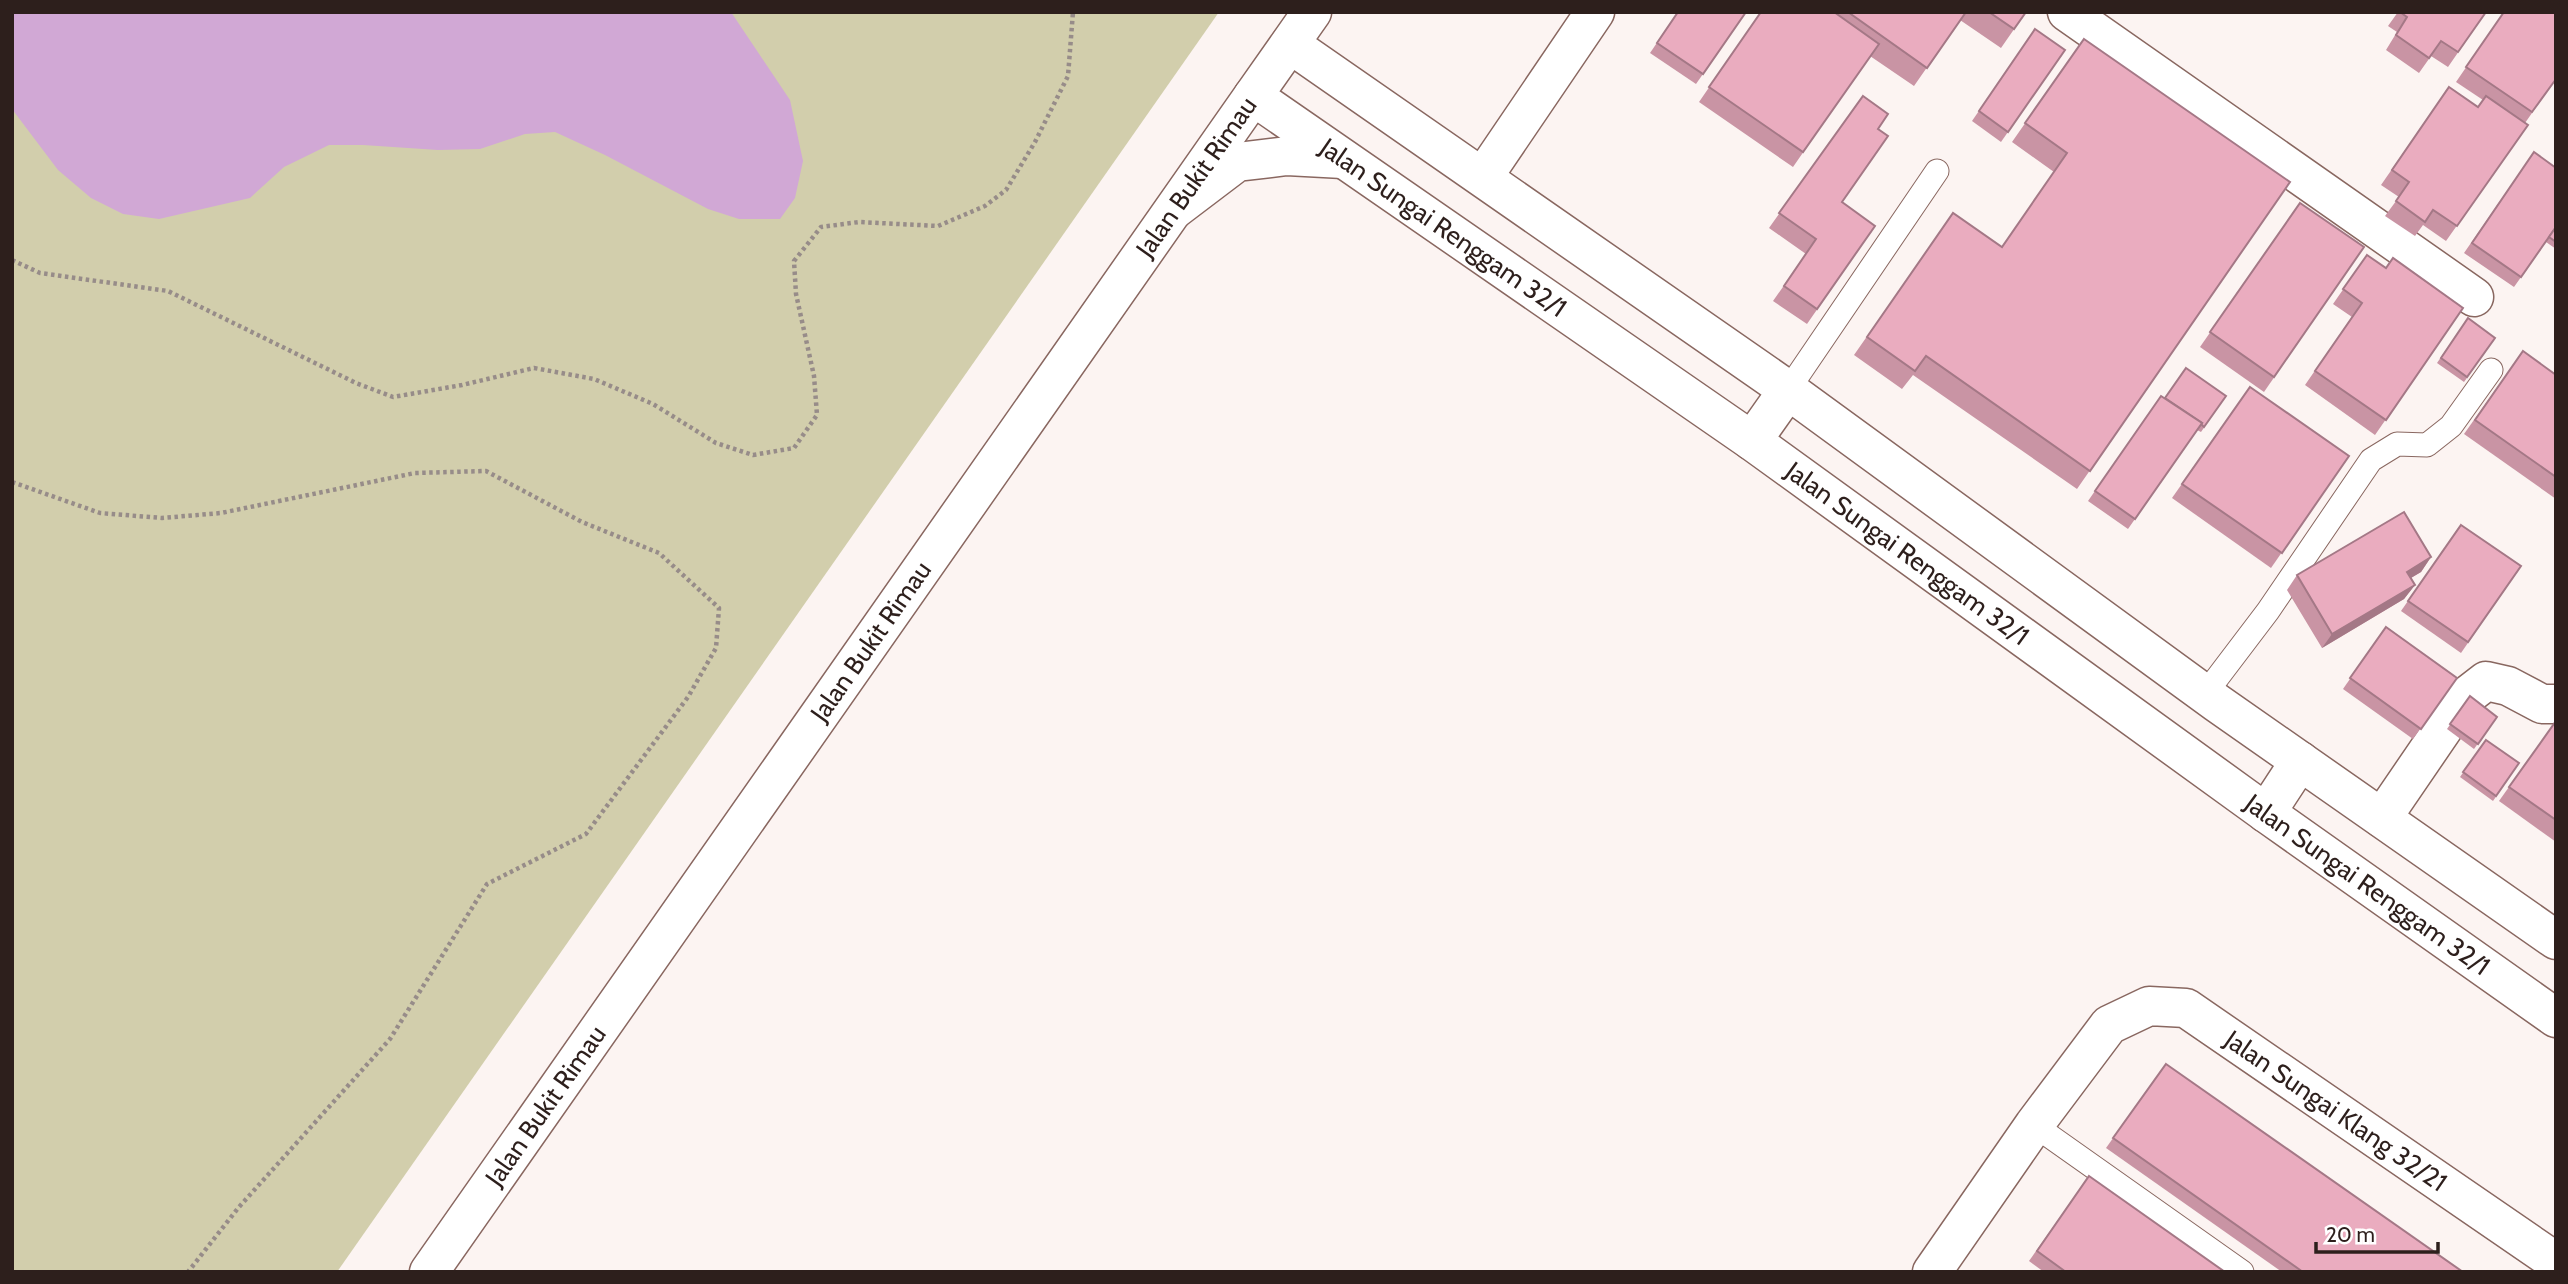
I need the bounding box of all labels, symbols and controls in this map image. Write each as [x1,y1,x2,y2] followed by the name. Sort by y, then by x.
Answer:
[1128,91,1263,264] street label: Jalan Bukit Rimau
[1313,131,1573,324] street label: Jalan Sungai Renggam 32/1
[1779,454,2035,652] street label: Jalan Sungai Renggam 32/1
[803,555,938,729] street label: Jalan Bukit Rimau
[2238,786,2496,982] street label: Jalan Sungai Renggam 32/1
[478,1019,613,1193] street label: Jalan Bukit Rimau
[2218,1023,2453,1198] street label: Jalan Sungai Klang 32/21
[2316,1210,2438,1254] scale bar
[2326,1222,2375,1247] text: 20 m

